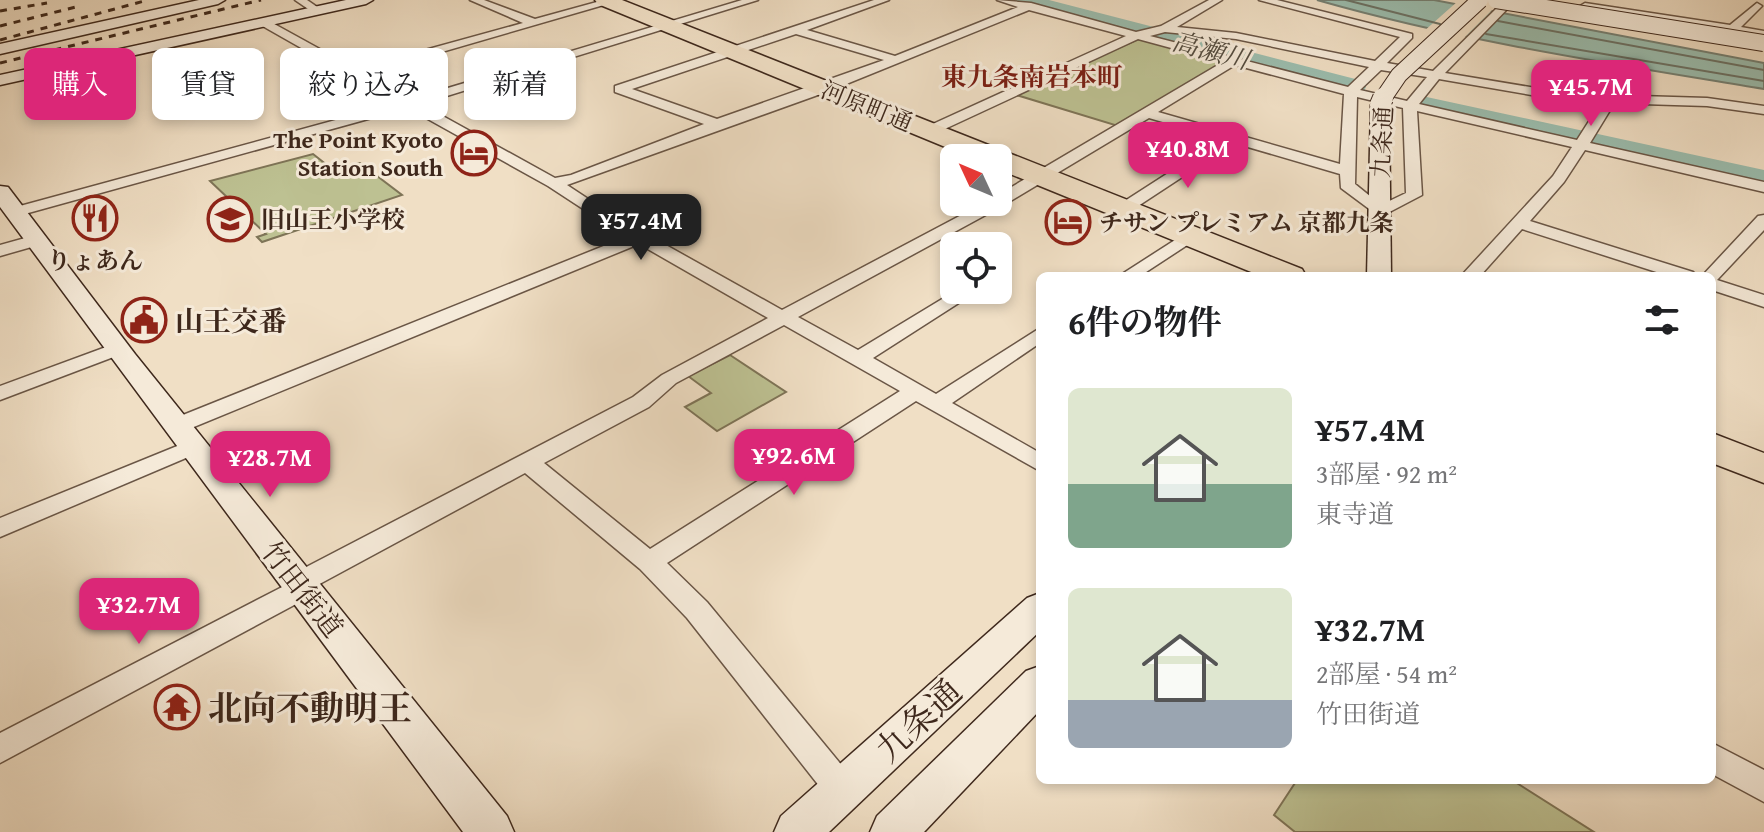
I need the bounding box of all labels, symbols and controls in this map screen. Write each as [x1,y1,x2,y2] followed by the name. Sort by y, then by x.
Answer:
[1168,21,1257,80] water label: 高瀬川
[24,48,136,120] chip: 購入
[152,48,264,120] chip: 賃貸
[280,48,448,120] chip: 絞り込み
[464,48,576,120] chip: 新着
[941,57,1123,96] district label: 東九条南岩本町
[1526,60,1656,128] pin: ¥45.7M
[1549,66,1633,105] text: ¥45.7M
[816,72,918,140] street label: 河原町通
[1363,105,1401,179] street label: 九条通
[273,122,443,185] place label: The Point Kyoto Station South
[1123,122,1253,190] pin: ¥40.8M
[1146,128,1230,167] text: ¥40.8M
[450,129,498,177] hotel icon: The Point Kyoto Station South
[940,144,1012,216] north arrow
[940,144,1012,304] map controls
[71,194,119,242] restaurant icon: りょあん
[576,194,706,262] pin: ¥57.4M
[206,195,254,243] school or university icon: 旧山王小学校
[1044,198,1092,246] hotel icon: チサン プレミアム 京都九条
[599,200,683,239] text: ¥57.4M
[261,202,405,237] place label: 旧山王小学校
[1099,205,1394,240] place label: チサン プレミアム 京都九条
[940,232,1012,304] button: locate
[47,243,143,278] place label: りょあん
[120,296,168,344] public building icon: 山王交番
[1068,297,1222,346] text: 6件の物件
[1640,298,1684,342] icon: filters
[175,300,287,341] place label: 山王交番
[1316,404,1425,453] text: ¥57.4M
[1132,420,1228,516] icon: home
[729,429,859,497] pin: ¥92.6M
[205,431,335,499] pin: ¥28.7M
[752,435,836,474] text: ¥92.6M
[228,437,312,476] text: ¥28.7M
[1316,454,1457,493] text: 3部屋 · 92 m²
[1316,494,1394,533] text: 東寺道
[252,532,354,646] street label: 竹田街道
[74,578,204,646] pin: ¥32.7M
[97,584,181,623] text: ¥32.7M
[1316,604,1425,653] text: ¥32.7M
[1132,620,1228,716] icon: home
[1316,654,1457,693] text: 2部屋 · 54 m²
[864,667,972,773] street label: 九条通
[153,683,201,731] temple icon: 北向不動明王
[208,683,412,732] place label: 北向不動明王
[1316,694,1420,733] text: 竹田街道

